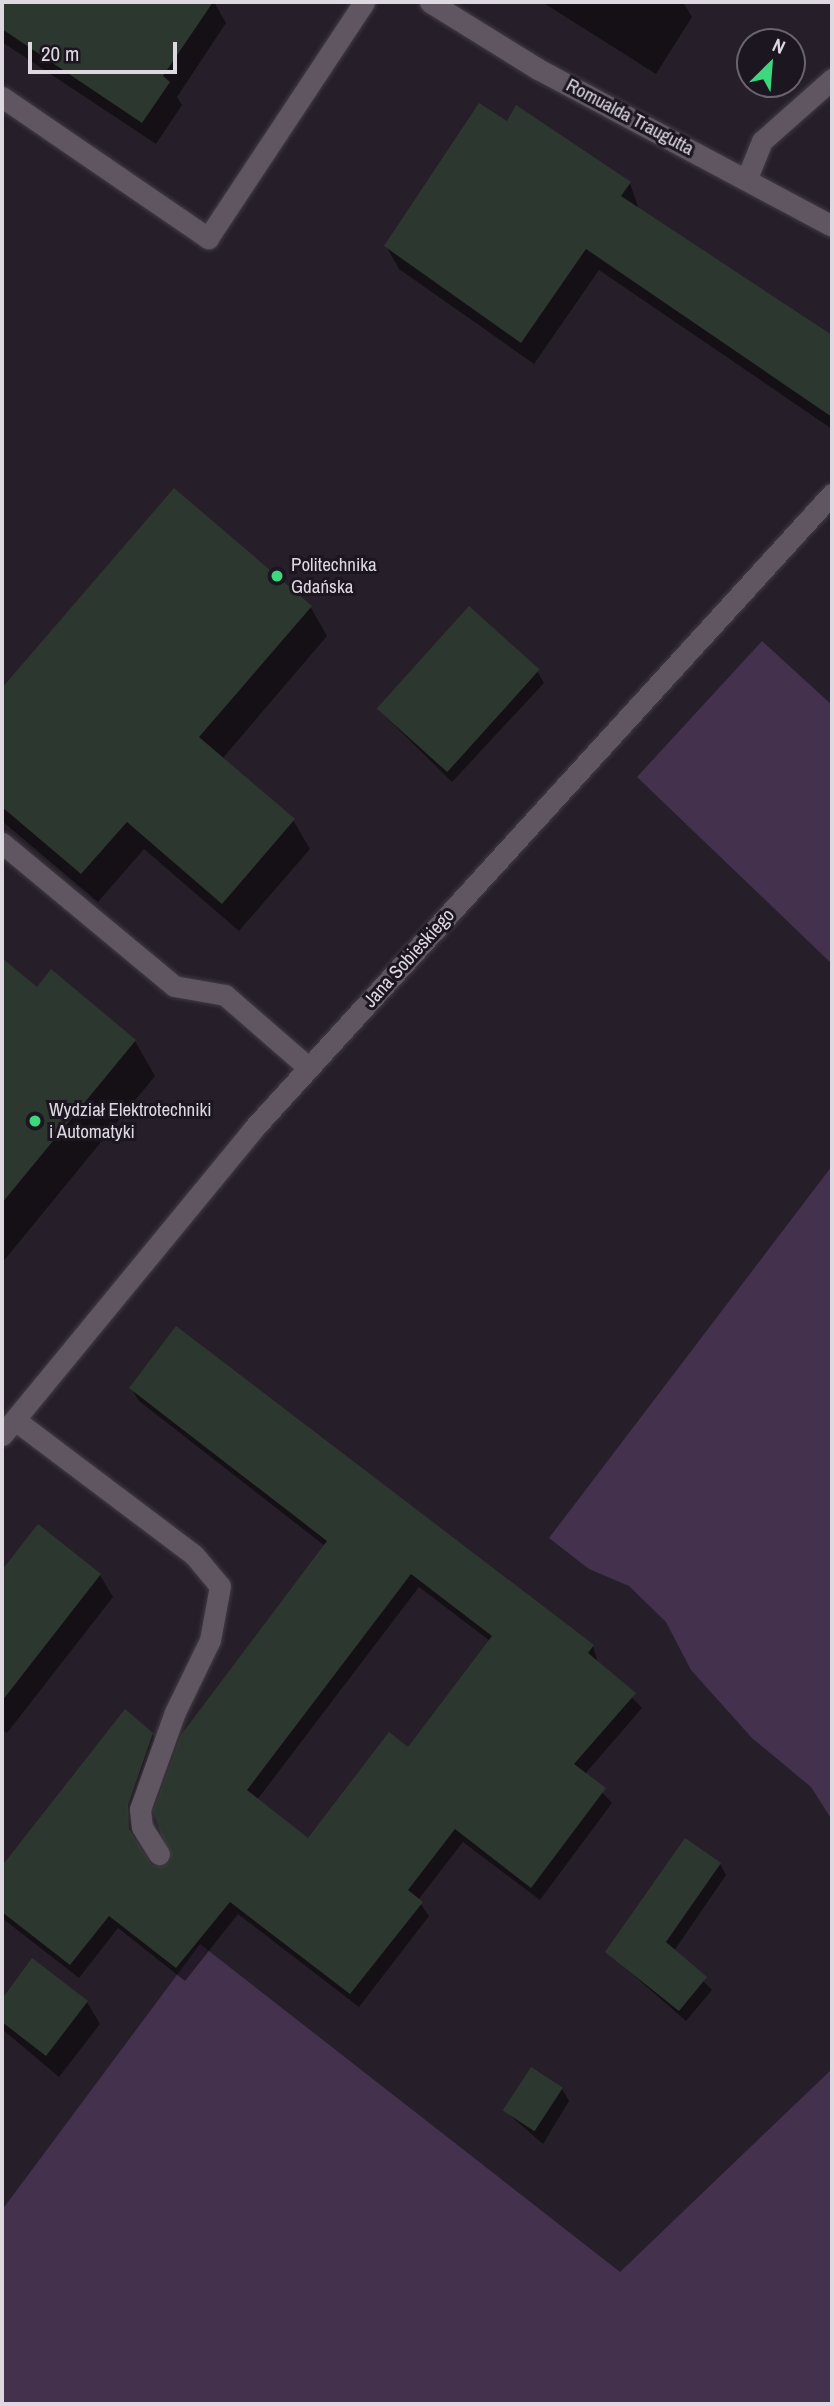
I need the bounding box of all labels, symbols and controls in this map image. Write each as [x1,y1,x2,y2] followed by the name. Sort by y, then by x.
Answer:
[32,28,180,72] scale bar
[736,28,806,98] north arrow
[768,32,790,60] text: N
[41,39,79,68] text: 20 m
[562,74,698,160] street label: Romualda Traugutta
[291,554,377,598] place label: Politechnika Gdańska
[269,568,285,584] marker: Politechnika Gdańska
[359,904,459,1012] street label: Jana Sobieskiego
[49,1099,212,1143] place label: Wydział Elektrotechniki i Automatyki
[27,1113,43,1129] marker: Wydział Elektrotechniki i Automatyki

